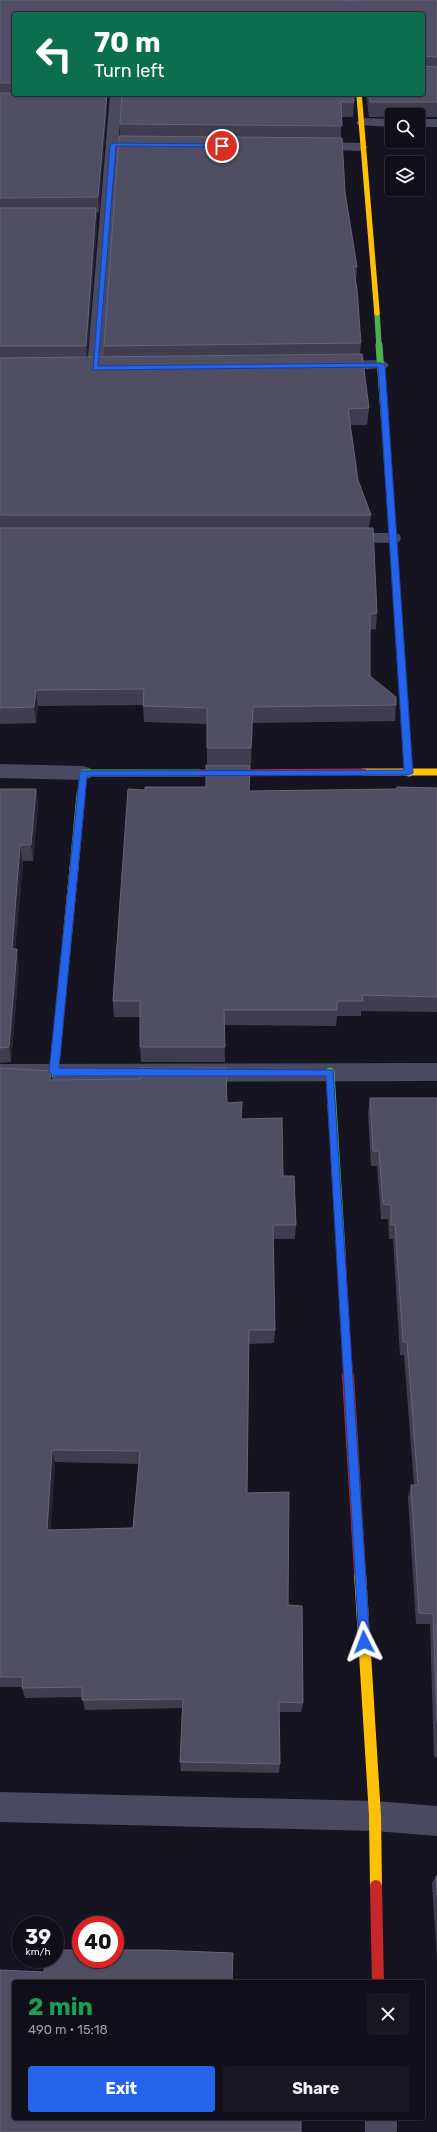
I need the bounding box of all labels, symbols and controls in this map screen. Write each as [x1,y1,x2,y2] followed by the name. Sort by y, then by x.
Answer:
[94,26,161,59] text: 70 m
[28,28,80,80] icon: left
[94,60,164,82] text: Turn left
[385,108,425,196] map controls
[385,108,425,148] button: search
[205,129,239,163] pin
[211,135,233,157] icon: arrive
[385,156,425,196] button: layers
[343,1621,385,1663] position arrow
[72,1916,124,1968] speed limit sign: 40
[25,1925,51,1949] text: 39
[26,1946,50,1958] text: km/h
[28,1993,93,2021] text: 2 min
[367,1993,409,2035] button: close
[28,2022,108,2037] text: 490 m · 15:18
[28,2066,215,2112] button: Exit
[223,2066,409,2112] button: Share

